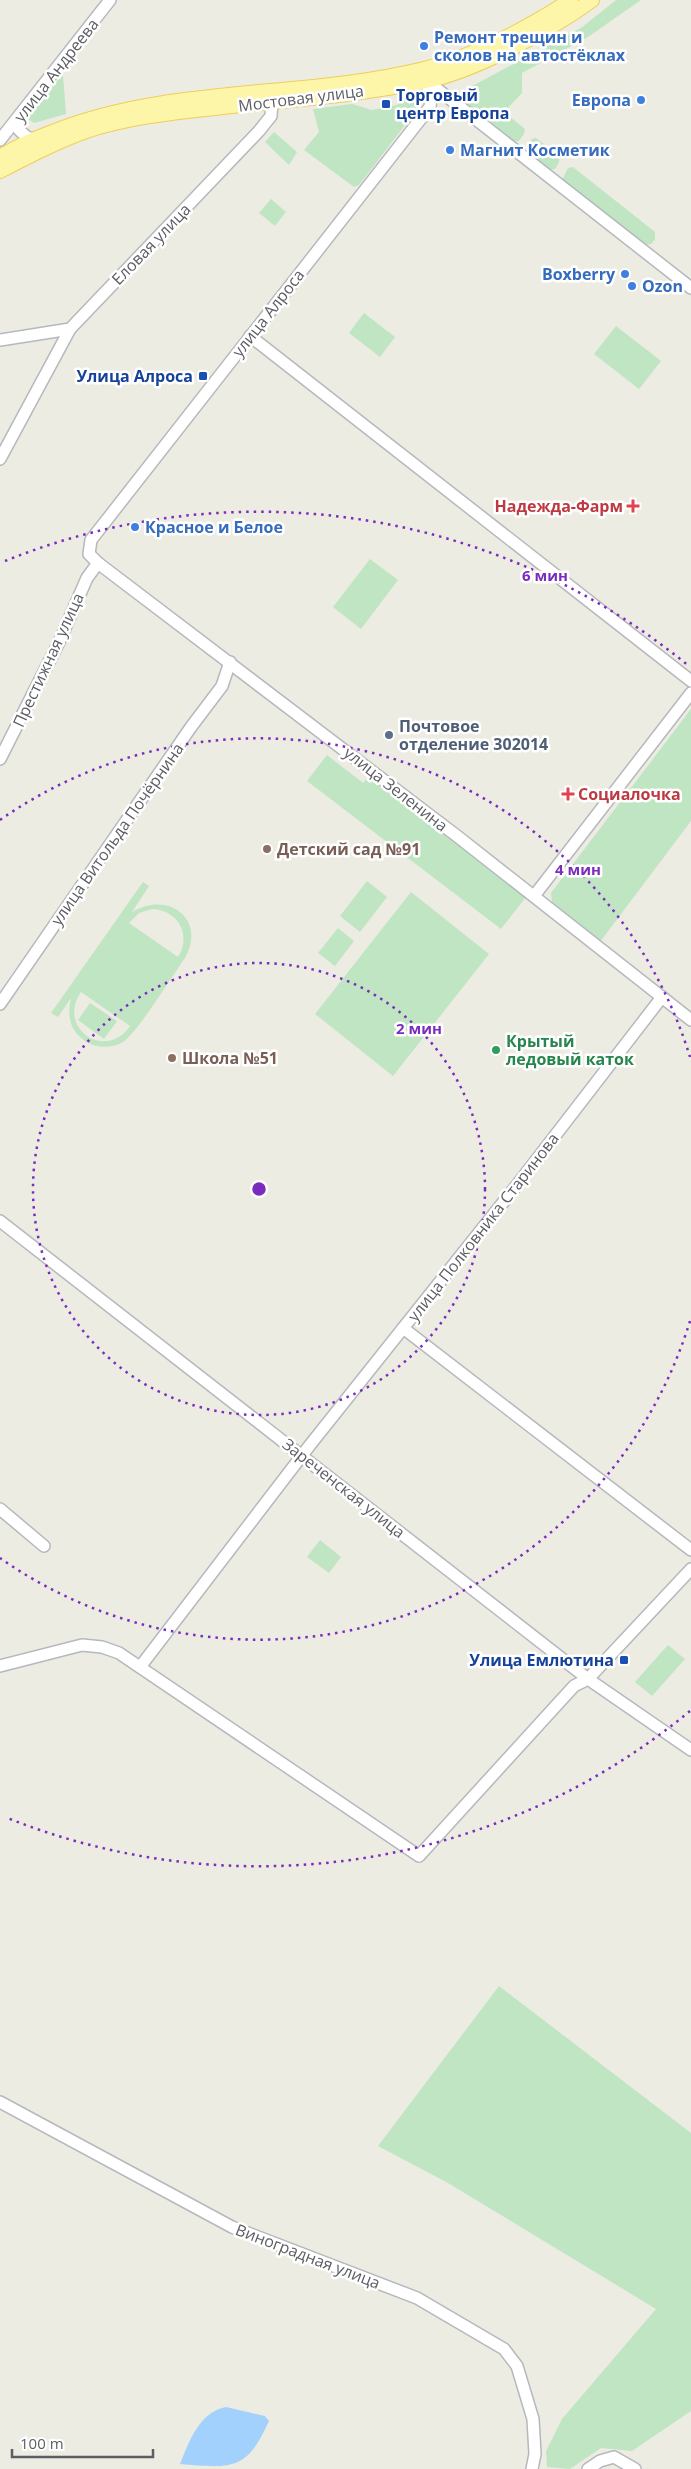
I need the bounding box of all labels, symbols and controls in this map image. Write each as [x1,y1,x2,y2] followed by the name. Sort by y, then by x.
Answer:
[9,14,103,126] street label: улица Андреева
[434,26,626,66] place label: Ремонт трещин и сколов на автостёклах
[418,40,430,52] marker: Ремонт трещин и сколов на автостёклах
[237,79,365,117] street label: Мостовая улица
[396,84,509,124] place label: Торговый центр Европа
[572,89,631,111] place label: Европа
[635,94,647,106] marker: Европа
[380,98,392,110] marker: Торговый центр Европа
[460,139,610,161] place label: Магнит Косметик
[444,144,456,156] marker: Магнит Косметик
[107,199,195,289] street label: Еловая улица
[542,263,616,285] place label: Boxberry
[227,265,309,361] street label: улица Алроса
[619,268,631,280] marker: Boxberry
[642,275,683,297] place label: Ozon
[626,280,638,292] marker: Ozon
[76,365,193,387] place label: Улица Алроса
[197,370,209,382] marker: Улица Алроса
[495,495,623,517] place label: Надежда-Фарм
[627,500,639,512] marker: Надежда-Фарм
[145,516,283,538] place label: Красное и Белое
[129,521,141,533] marker: Красное и Белое
[522,565,568,585] text: 6 мин
[7,589,89,731] street label: Престижная улица
[399,715,548,755] place label: Почтовое отделение 302014
[383,729,395,741] marker: Почтовое отделение 302014
[45,738,189,930] street label: улица Витольда Почёрнина
[340,741,452,837] street label: улица Зеленина
[578,783,681,805] place label: Социалочка
[562,788,574,800] marker: Социалочка
[277,838,420,860] place label: Детский сад №91
[261,843,273,855] marker: Детский сад №91
[555,859,601,879] text: 4 мин
[396,1018,442,1038] text: 2 мин
[506,1030,634,1070] place label: Крытый ледовый каток
[490,1044,502,1056] marker: Крытый ледовый каток
[182,1047,278,1069] place label: Школа №51
[166,1052,178,1064] marker: Школа №51
[402,1128,564,1326] street label: улица Полковника Старинова
[250,1180,268,1198] centre of rings
[278,1433,410,1543] street label: Зареченская улица
[469,1649,614,1671] place label: Улица Емлютина
[618,1654,630,1666] marker: Улица Емлютина
[232,2218,384,2294] street label: Виноградная улица
[12,2426,154,2458] scale bar
[20,2433,64,2453] text: 100 m

